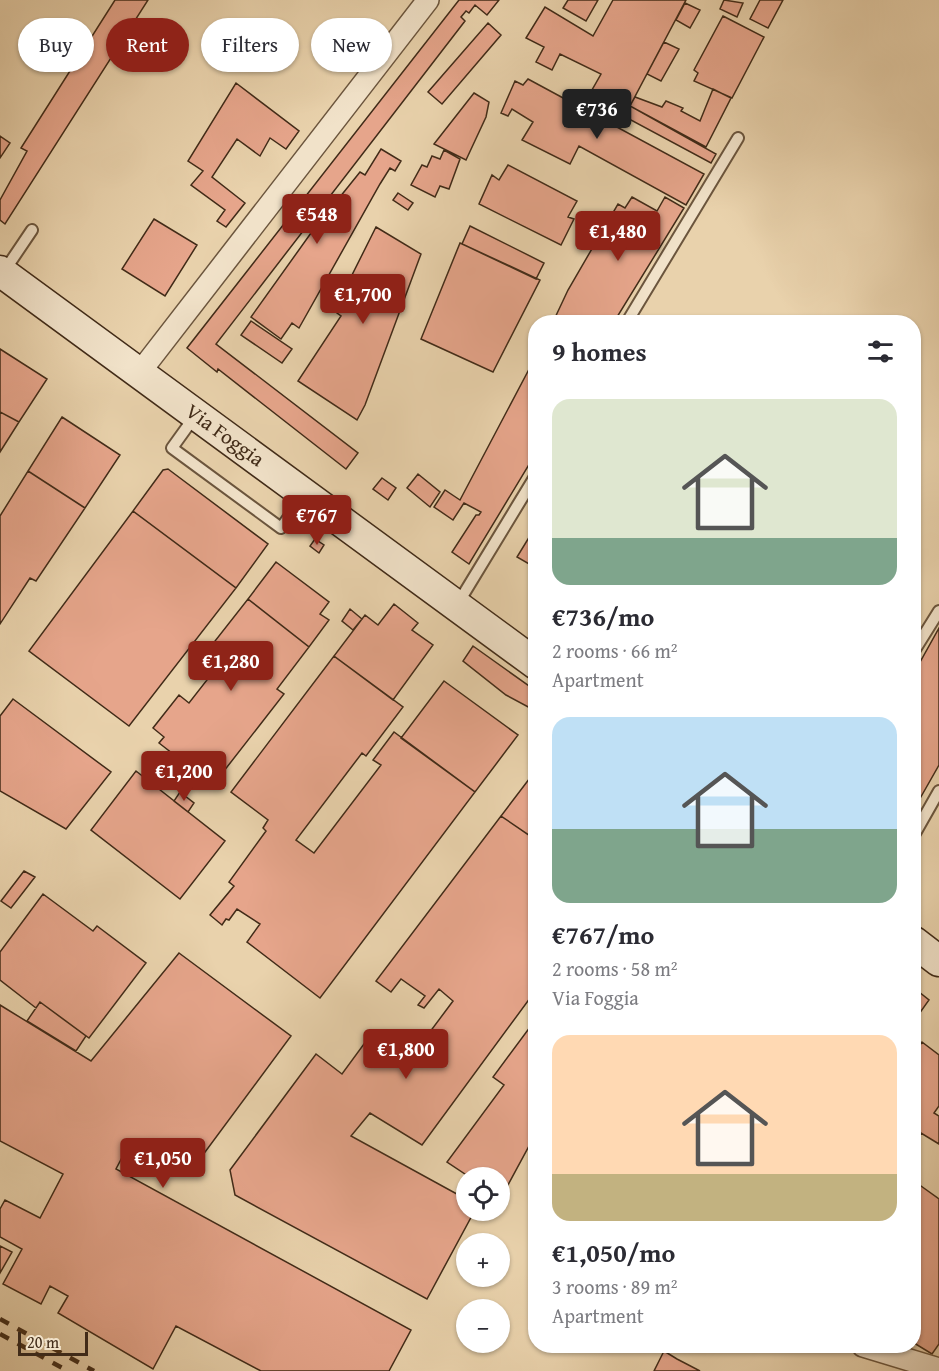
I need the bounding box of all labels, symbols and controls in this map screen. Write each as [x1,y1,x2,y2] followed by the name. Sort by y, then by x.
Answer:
[18,18,94,72] chip: Buy
[106,18,189,72] chip: Rent
[201,18,299,72] chip: Filters
[311,18,392,72] chip: New
[561,89,633,140] pin: €736
[576,94,618,123] text: €736
[281,194,353,245] pin: €548
[296,199,338,228] text: €548
[569,211,667,262] pin: €1,480
[589,216,647,245] text: €1,480
[314,274,412,325] pin: €1,700
[334,279,392,308] text: €1,700
[552,332,647,371] text: 9 homes
[864,335,897,368] icon: filters
[179,395,271,474] street label: Via Foggia
[671,438,779,546] icon: home
[281,495,353,546] pin: €767
[296,500,338,529] text: €767
[552,597,654,636] text: €736/mo
[552,636,678,665] text: 2 rooms · 66 m²
[182,641,280,692] pin: €1,280
[202,646,260,675] text: €1,280
[552,665,644,694] text: Apartment
[135,751,233,802] pin: €1,200
[155,756,213,785] text: €1,200
[671,756,779,864] icon: home
[552,915,654,954] text: €767/mo
[552,954,678,983] text: 2 rooms · 58 m²
[552,983,639,1012] text: Via Foggia
[357,1029,455,1080] pin: €1,800
[377,1034,435,1063] text: €1,800
[671,1074,779,1182] icon: home
[114,1138,212,1189] pin: €1,050
[134,1143,192,1172] text: €1,050
[456,1167,510,1353] map controls
[456,1167,510,1221] button: locate
[456,1233,510,1287] button: +
[552,1233,675,1272] text: €1,050/mo
[552,1272,678,1301] text: 3 rooms · 89 m²
[456,1299,510,1353] button: −
[552,1301,644,1330] text: Apartment
[18,1329,88,1356] scale bar
[27,1330,59,1354] text: 20 m

